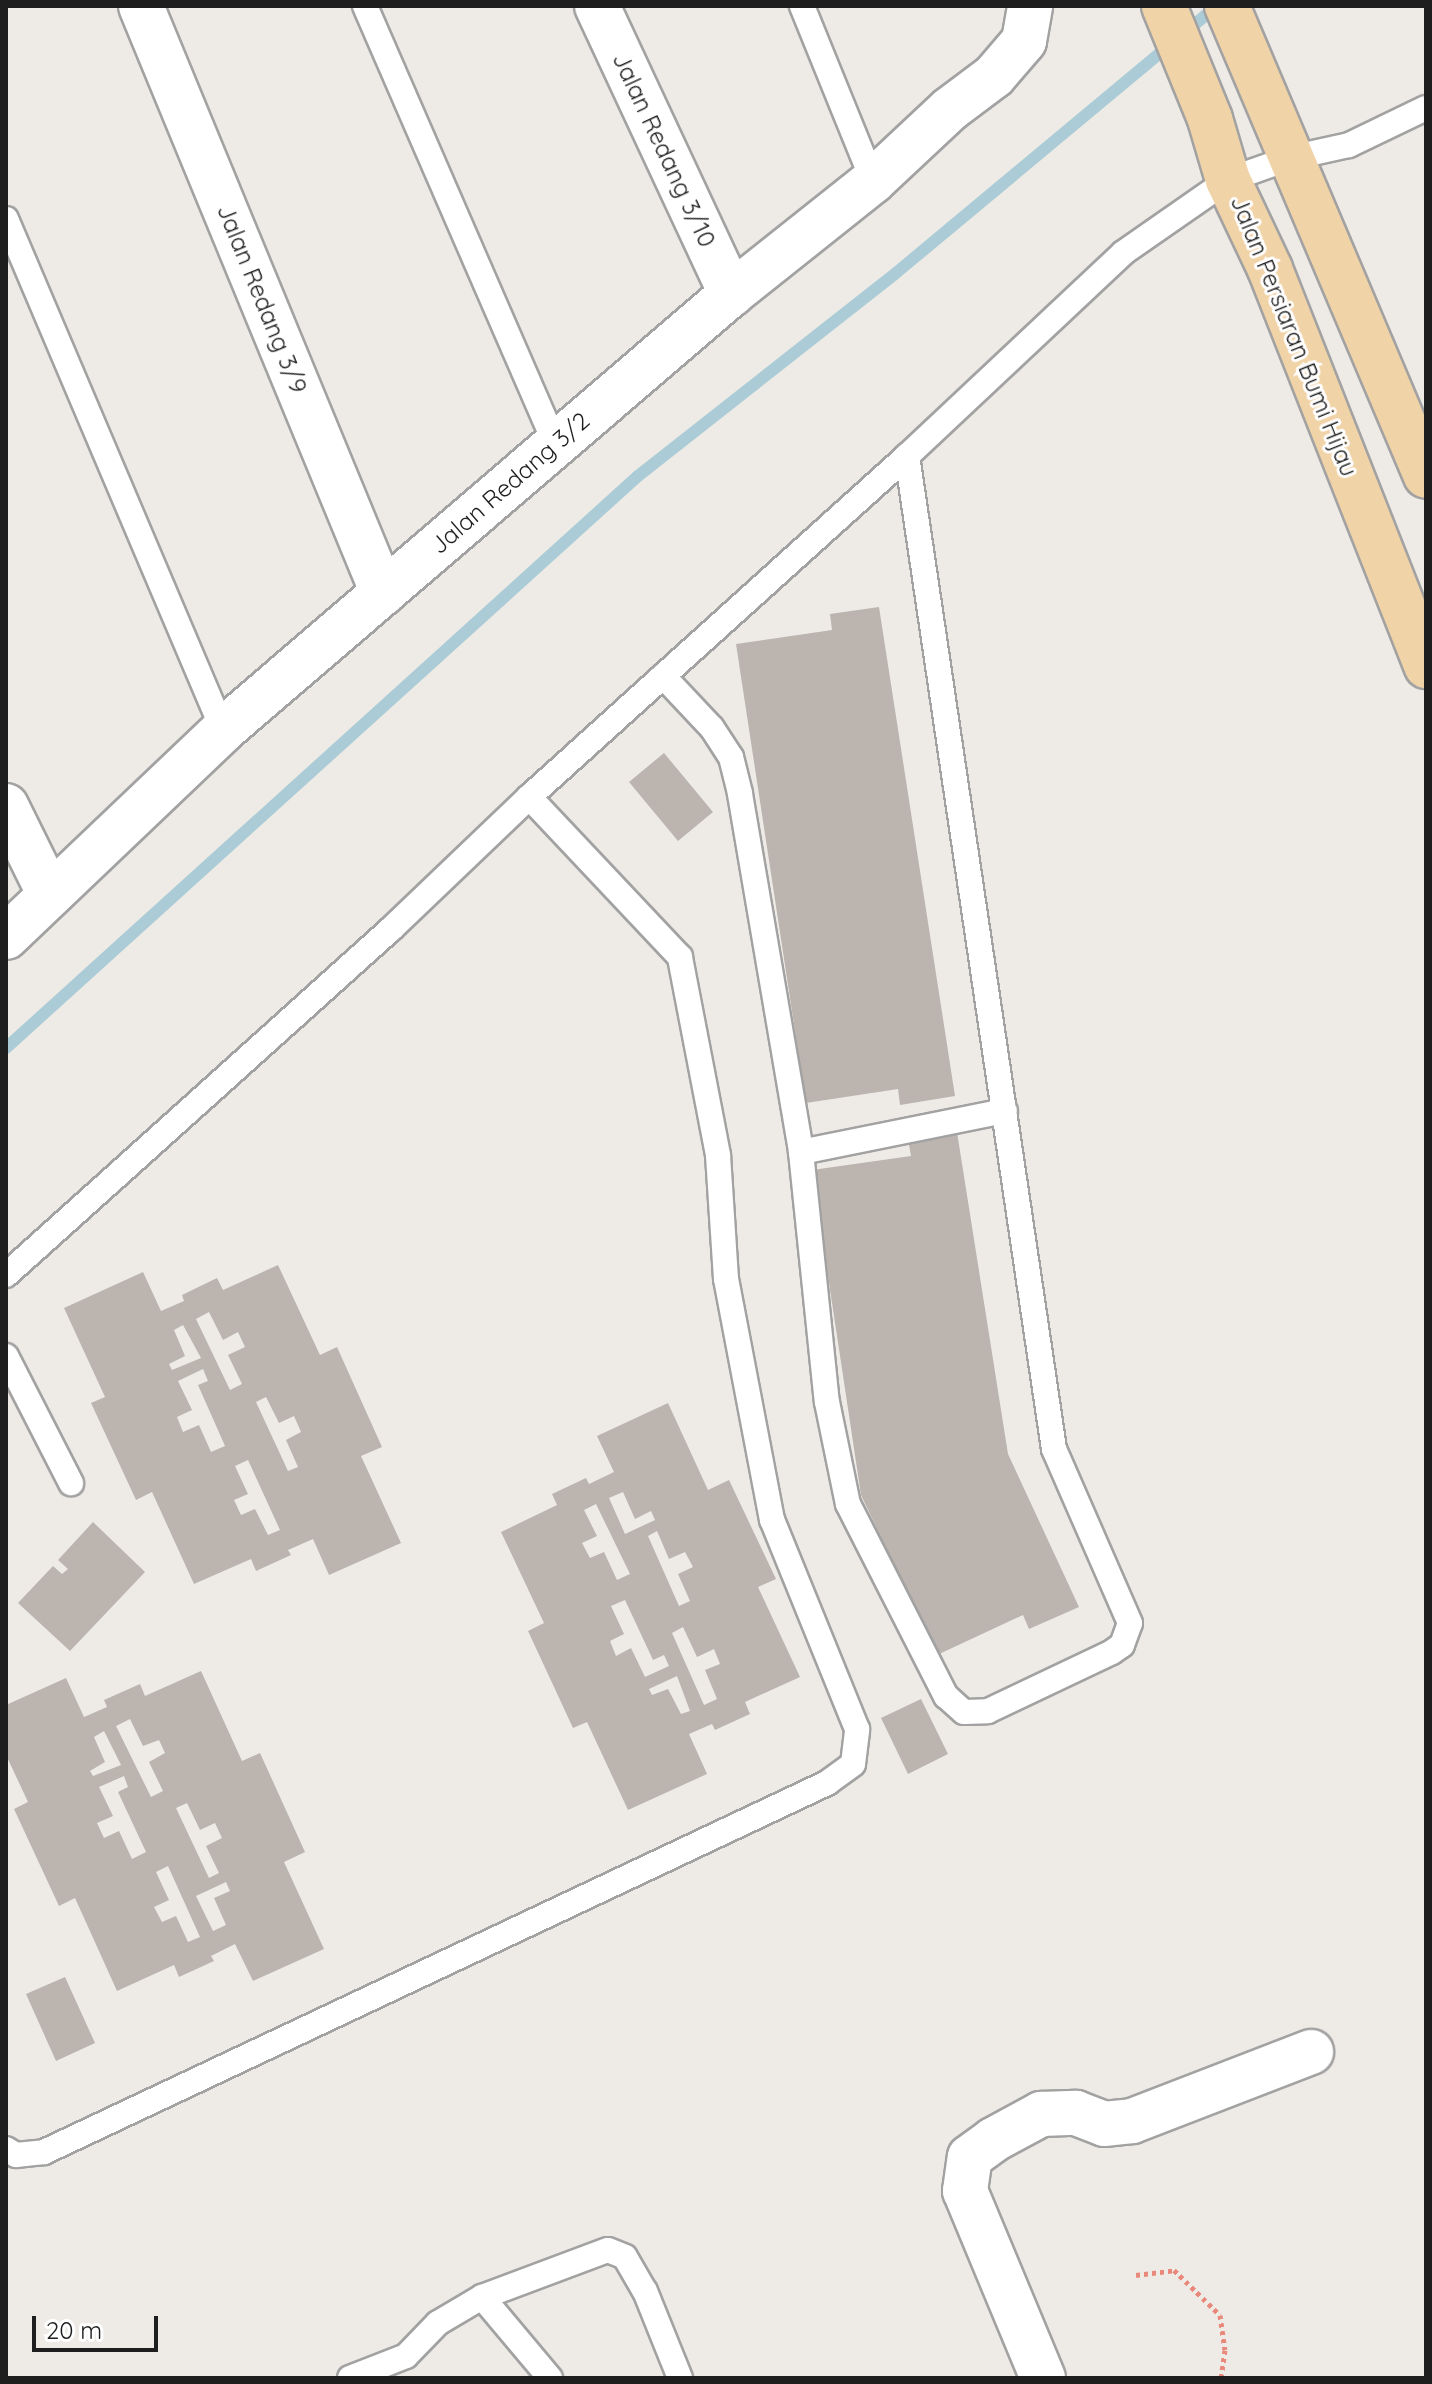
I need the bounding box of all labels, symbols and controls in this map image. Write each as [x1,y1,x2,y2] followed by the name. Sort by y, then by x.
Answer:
[606,48,722,252] street label: Jalan Redang 3/10
[1224,191,1364,481] street label: Jalan Persiaran Bumi Hijau
[211,200,313,398] street label: Jalan Redang 3/9
[425,406,595,560] street label: Jalan Redang 3/2
[36,2300,162,2350] scale bar
[46,2315,102,2345] text: 20 m

